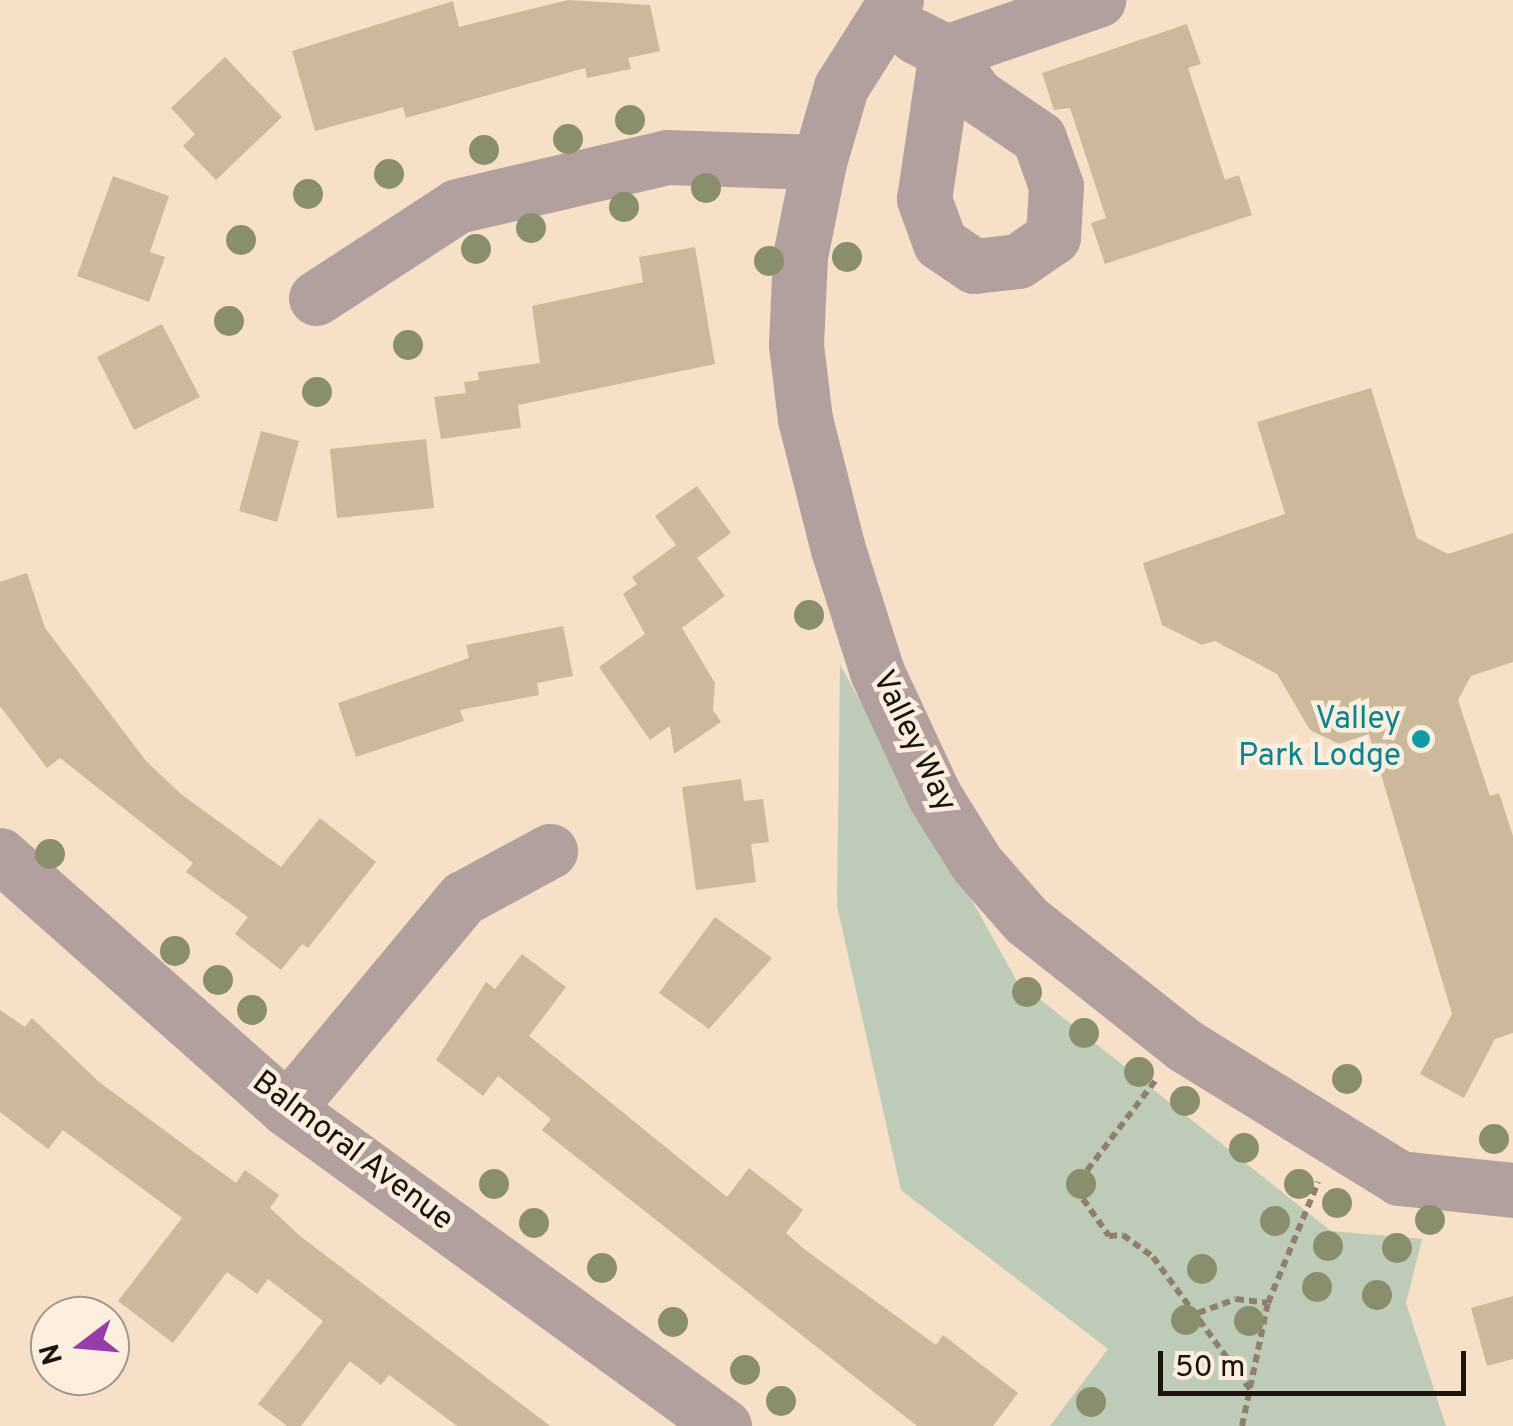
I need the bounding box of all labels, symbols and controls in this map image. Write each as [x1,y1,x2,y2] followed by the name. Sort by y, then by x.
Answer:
[862,665,964,819] street label: Valley Way
[1238,702,1401,777] place label: Valley Park Lodge
[1410,728,1432,750] marker: Valley Park Lodge
[243,1063,461,1241] street label: Balmoral Avenue
[30,1296,130,1396] north arrow
[1163,1331,1470,1393] scale bar
[33,1339,73,1368] text: N
[1175,1350,1245,1387] text: 50 m

